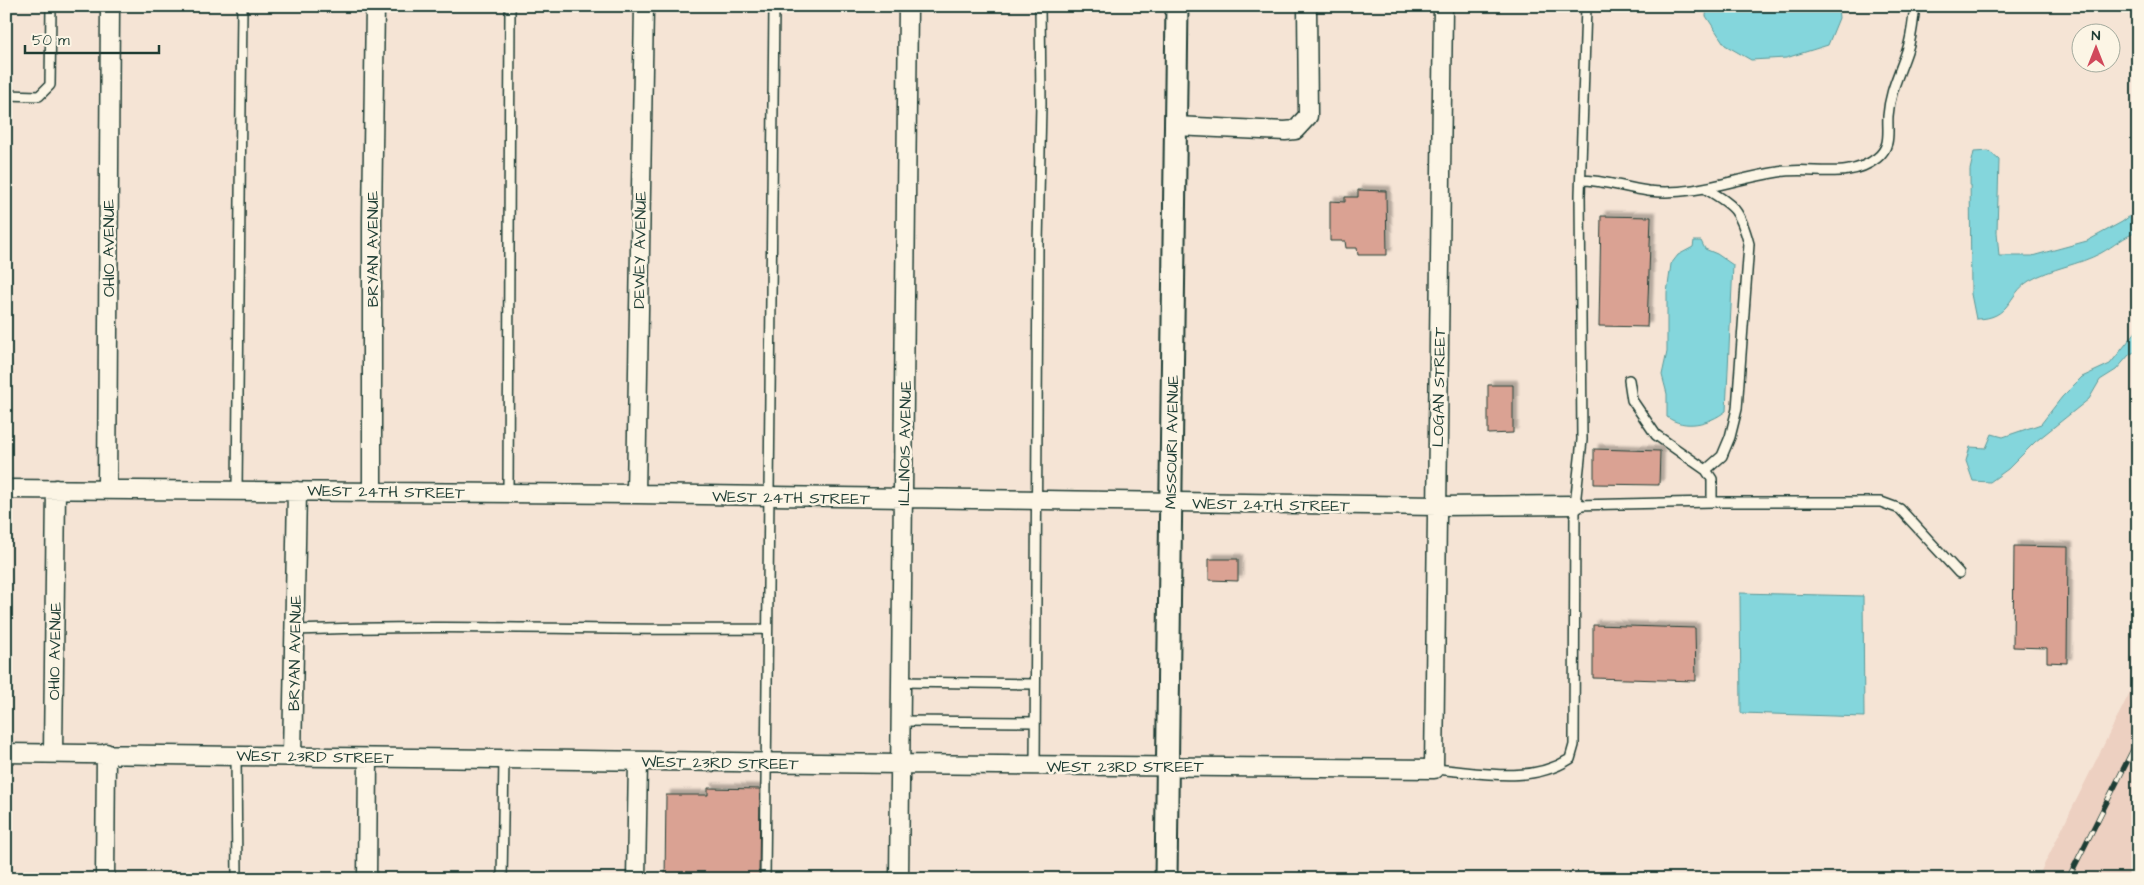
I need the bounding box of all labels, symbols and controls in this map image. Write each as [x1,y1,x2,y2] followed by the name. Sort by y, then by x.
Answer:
[25,22,159,54] scale bar
[2072,22,2122,72] north arrow
[2092,26,2101,46] text: N
[32,30,70,51] text: 50 m
[362,190,384,307] street label: BRYAN AVENUE
[628,191,652,309] street label: DEWEY AVENUE
[98,198,120,297] street label: OHIO AVENUE
[1427,327,1451,447] street label: LOGAN STREET
[1160,374,1184,509] street label: MISSOURI AVENUE
[893,380,917,506] street label: ILLINOIS AVENUE
[307,480,465,504] street label: WEST 24TH STREET
[712,486,870,510] street label: WEST 24TH STREET
[1192,493,1350,517] street label: WEST 24TH STREET
[283,594,307,711] street label: BRYAN AVENUE
[43,601,67,700] street label: OHIO AVENUE
[236,745,394,769] street label: WEST 23RD STREET
[641,751,799,775] street label: WEST 23RD STREET
[1046,756,1204,778] street label: WEST 23RD STREET

